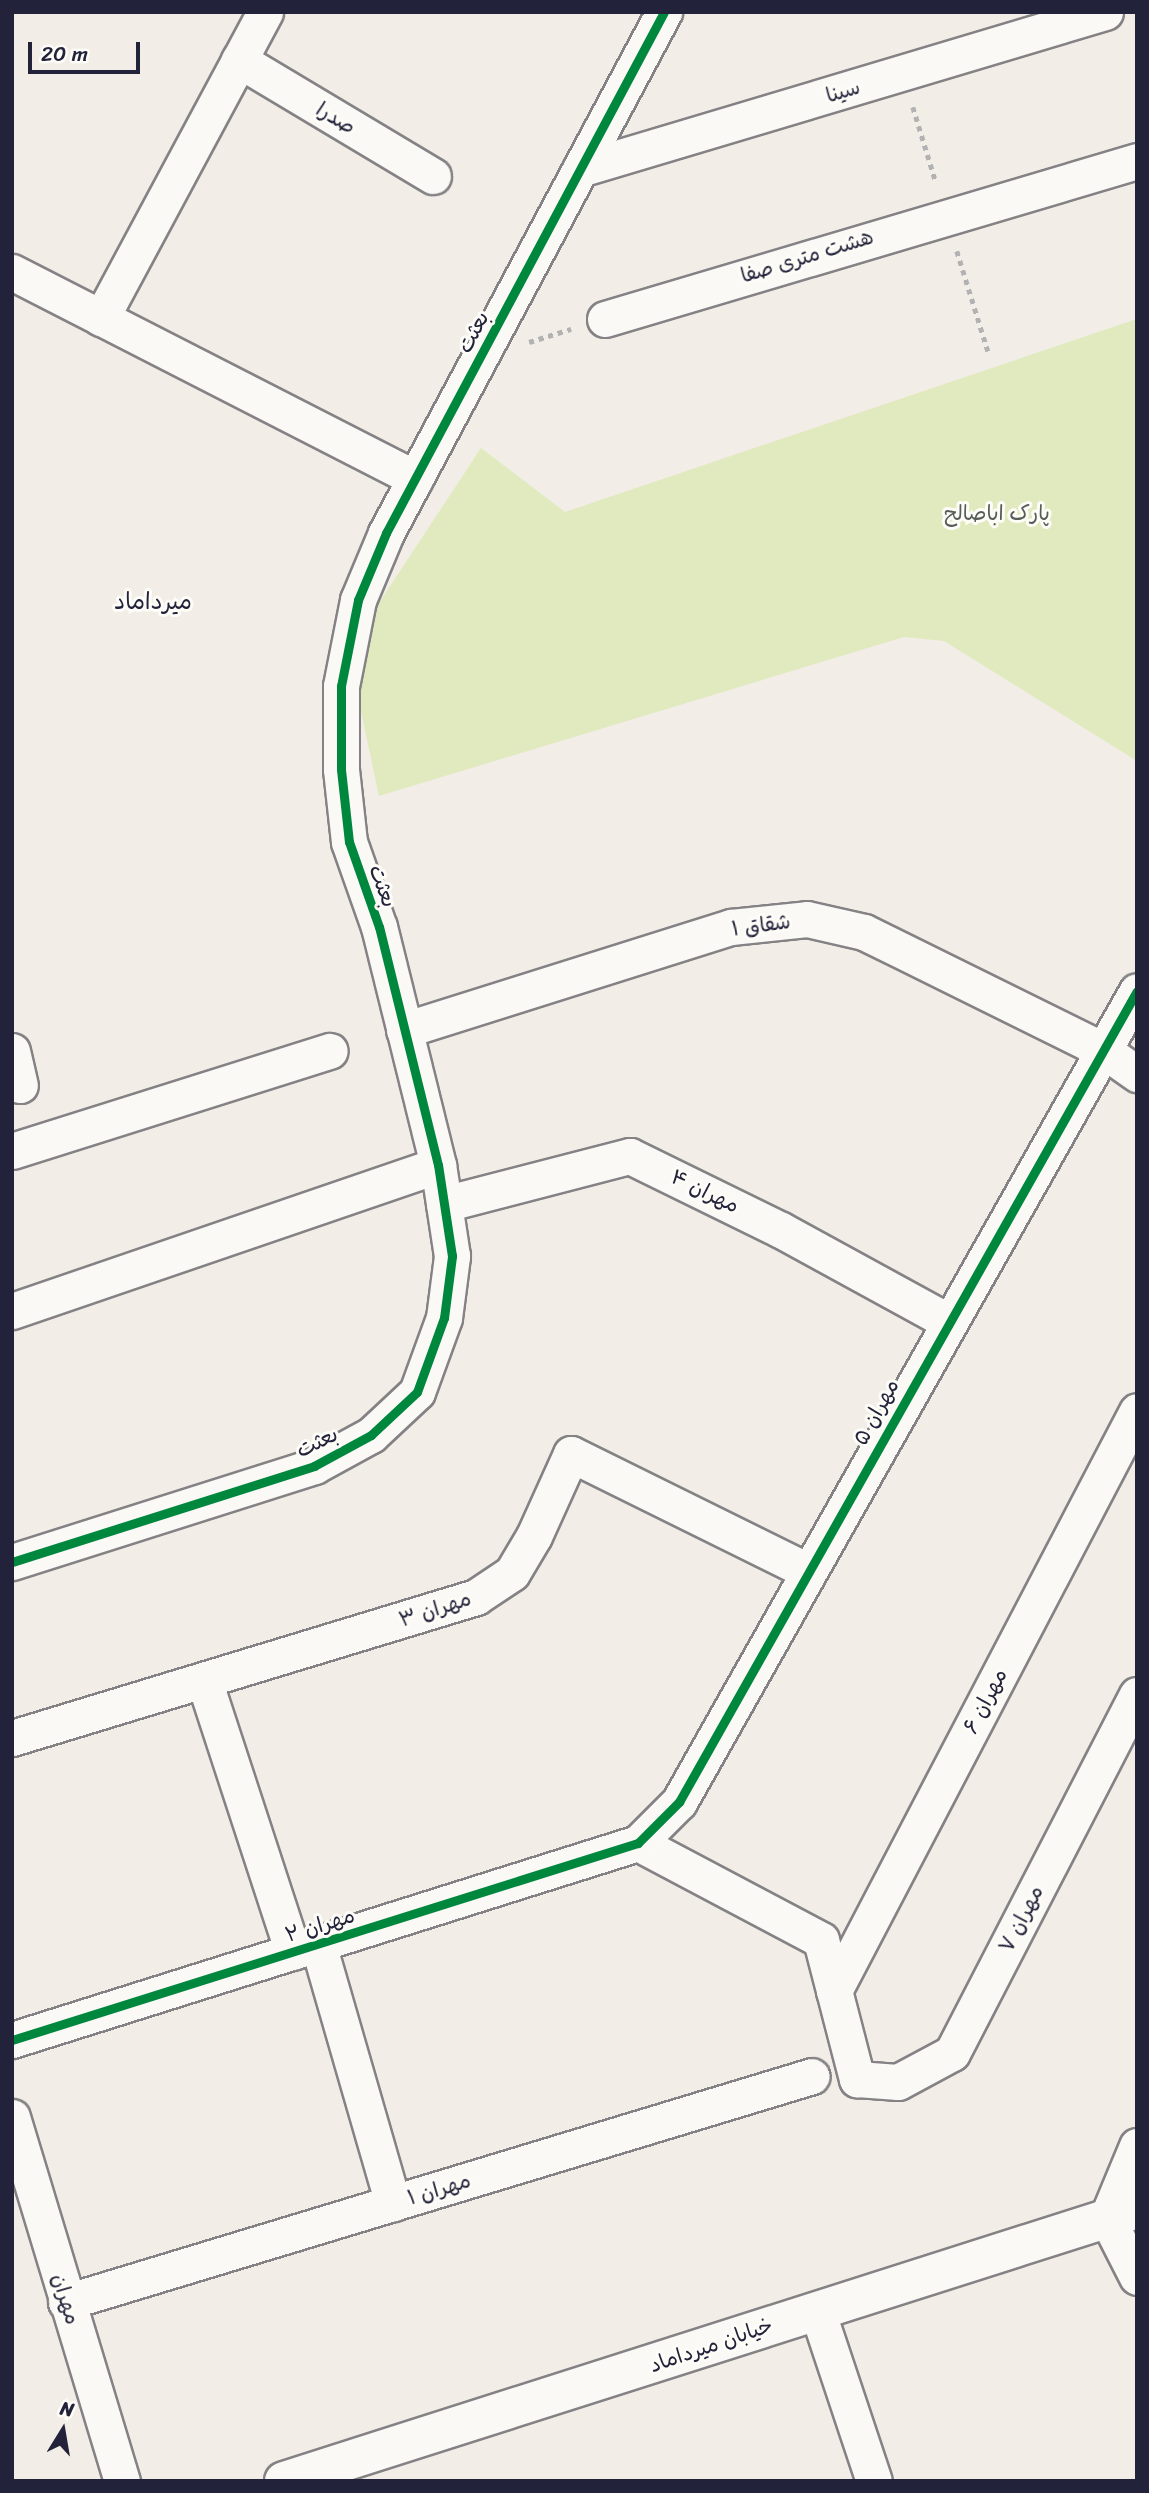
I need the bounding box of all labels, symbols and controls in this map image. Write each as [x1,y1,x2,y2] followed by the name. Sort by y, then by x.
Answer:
[32,28,144,72] scale bar
[41,35,88,73] text: 20 m
[823,74,863,108] street label: سینا
[312,96,360,140] street label: صدرا
[738,224,876,288] street label: هشت متری صفا
[452,307,494,357] street label: بعثت
[944,500,1050,526] park label: پارک اباصالح
[114,588,192,616] district label: میرداماد
[364,861,402,911] street label: بعثت
[730,908,792,942] street label: شقاق ۱
[667,1164,743,1218] street label: مهران ۴
[848,1375,904,1449] street label: مهران ۵
[292,1421,342,1463] street label: بعثت
[396,1586,474,1632] street label: مهران ۳
[957,1664,1013,1738] street label: مهران ۶
[993,1881,1049,1957] street label: مهران ۷
[282,1903,358,1947] street label: مهران ۲
[404,2167,474,2211] street label: مهران ۱
[46,2271,86,2327] street label: مهران
[646,2312,776,2378] street label: خیابان میرداماد
[57,2391,77,2426] text: N
[28,2395,98,2465] north arrow

